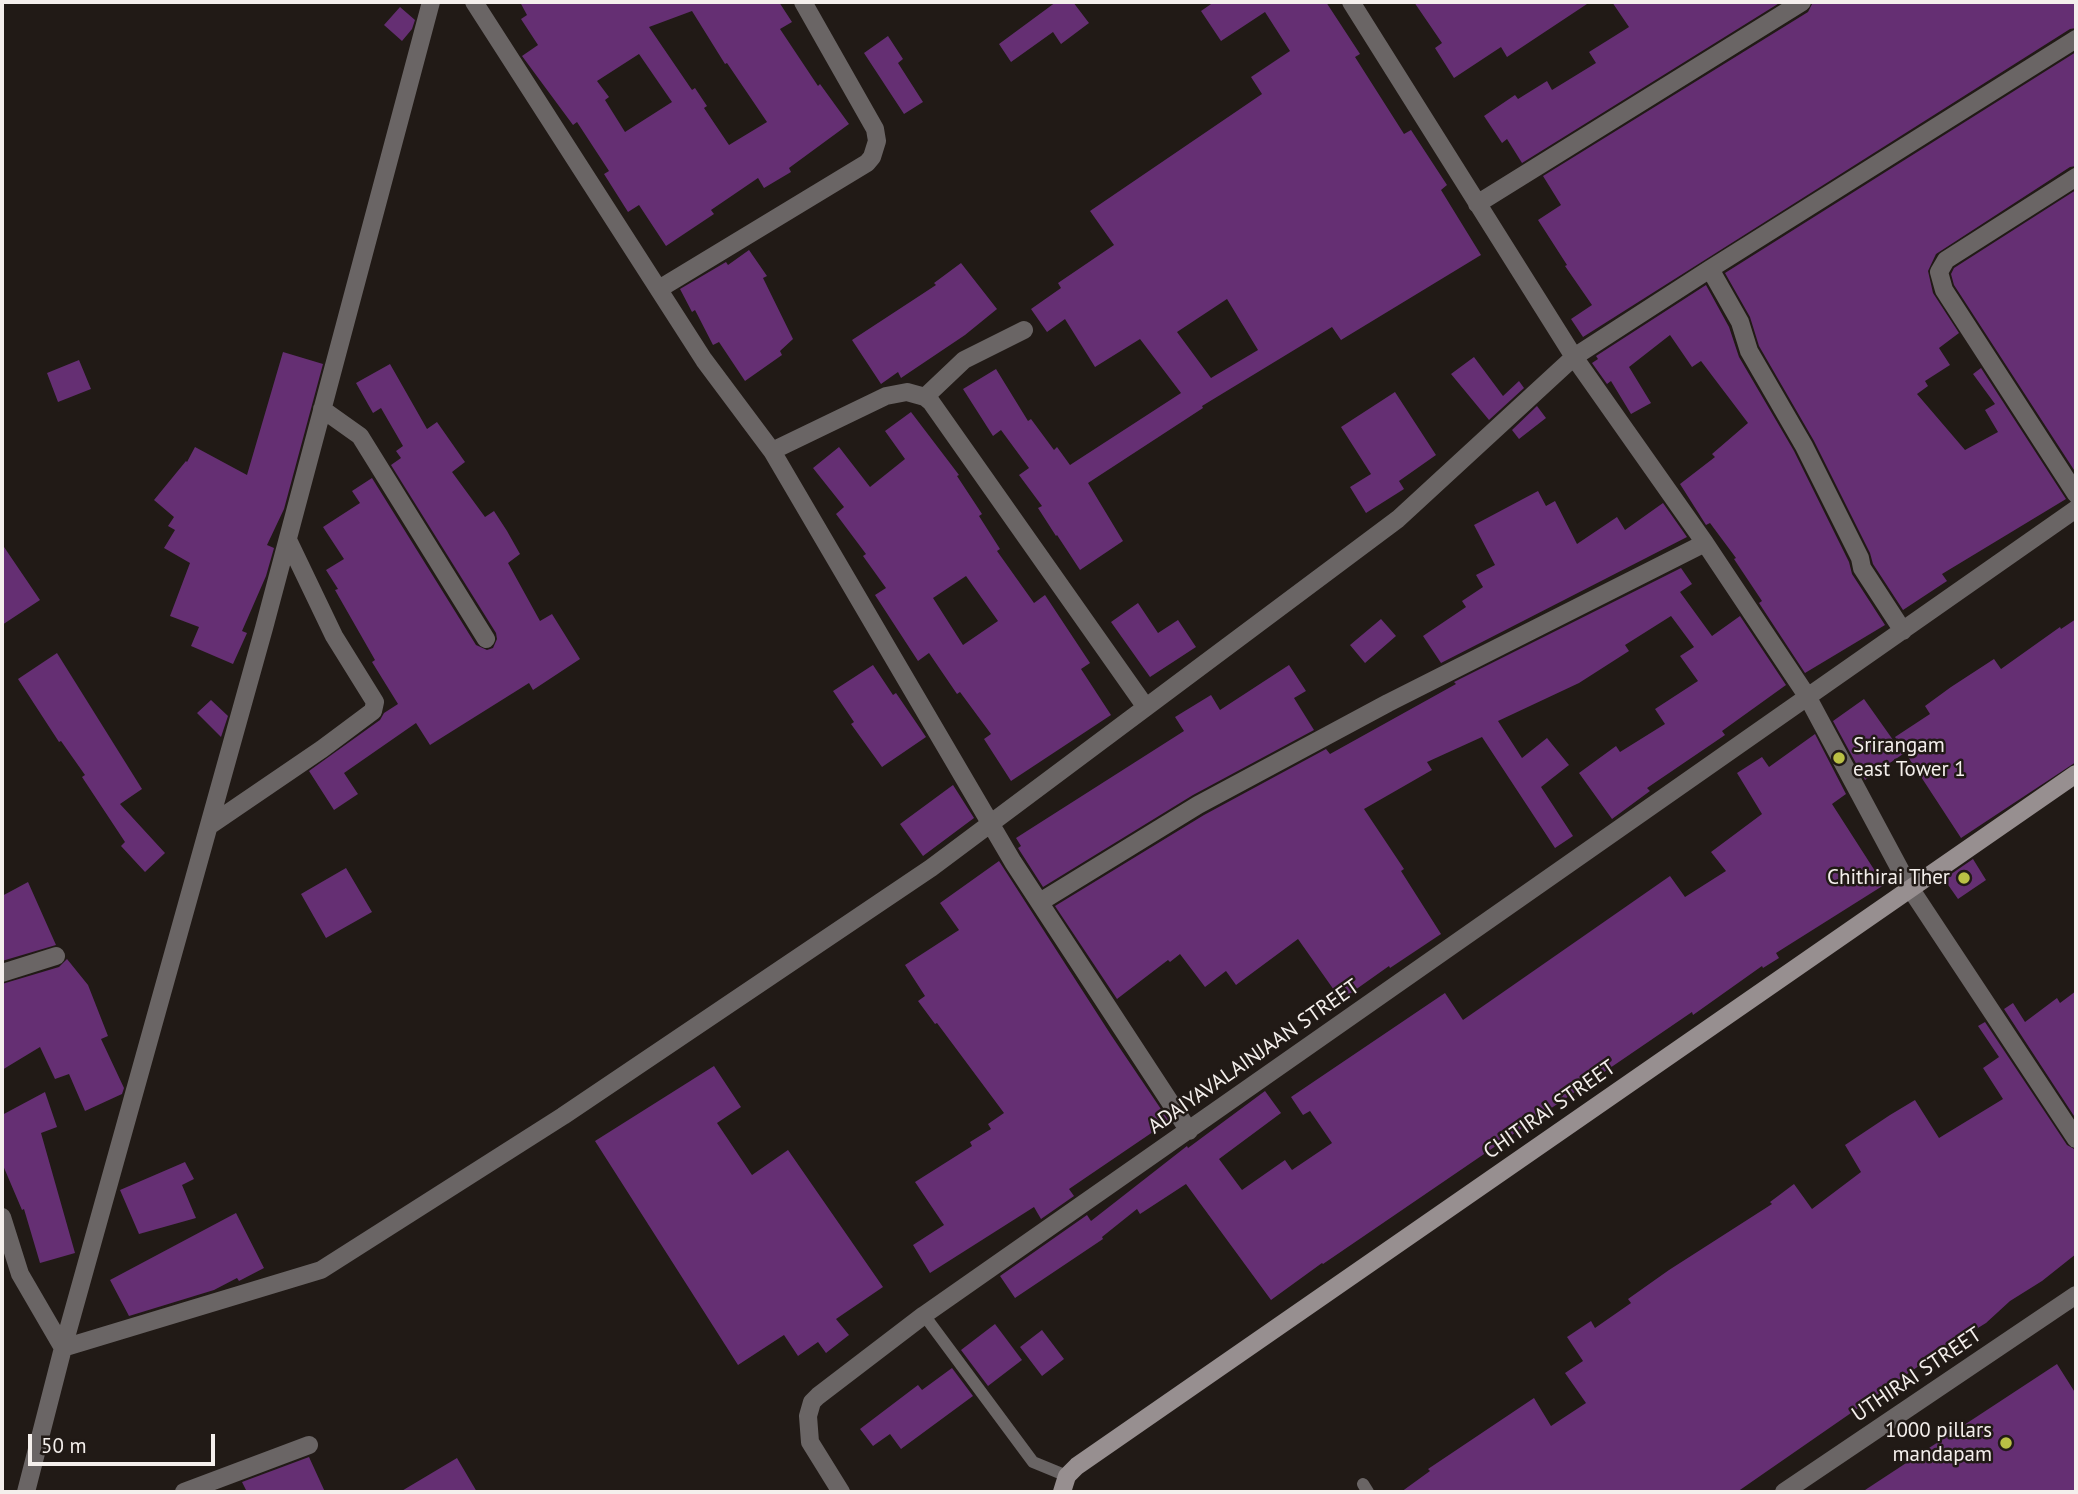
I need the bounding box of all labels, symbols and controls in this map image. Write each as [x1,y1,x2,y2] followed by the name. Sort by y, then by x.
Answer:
[1853,733,1966,783] place label: Srirangam east Tower 1
[1831,750,1847,766] marker: Srirangam east Tower 1
[1827,865,1950,891] place label: Chithirai Ther
[1956,870,1972,886] marker: Chithirai Ther
[1143,974,1365,1140] street label: ADAIYAVALAINJAAN STREET
[1479,1055,1621,1165] street label: CHITIRAI STREET
[1847,1322,1987,1428] street label: UTHIRAI STREET
[1885,1418,1992,1468] place label: 1000 pillars mandapam
[32,1420,219,1464] scale bar
[41,1432,87,1459] text: 50 m
[1998,1435,2014,1451] marker: 1000 pillars mandapam

